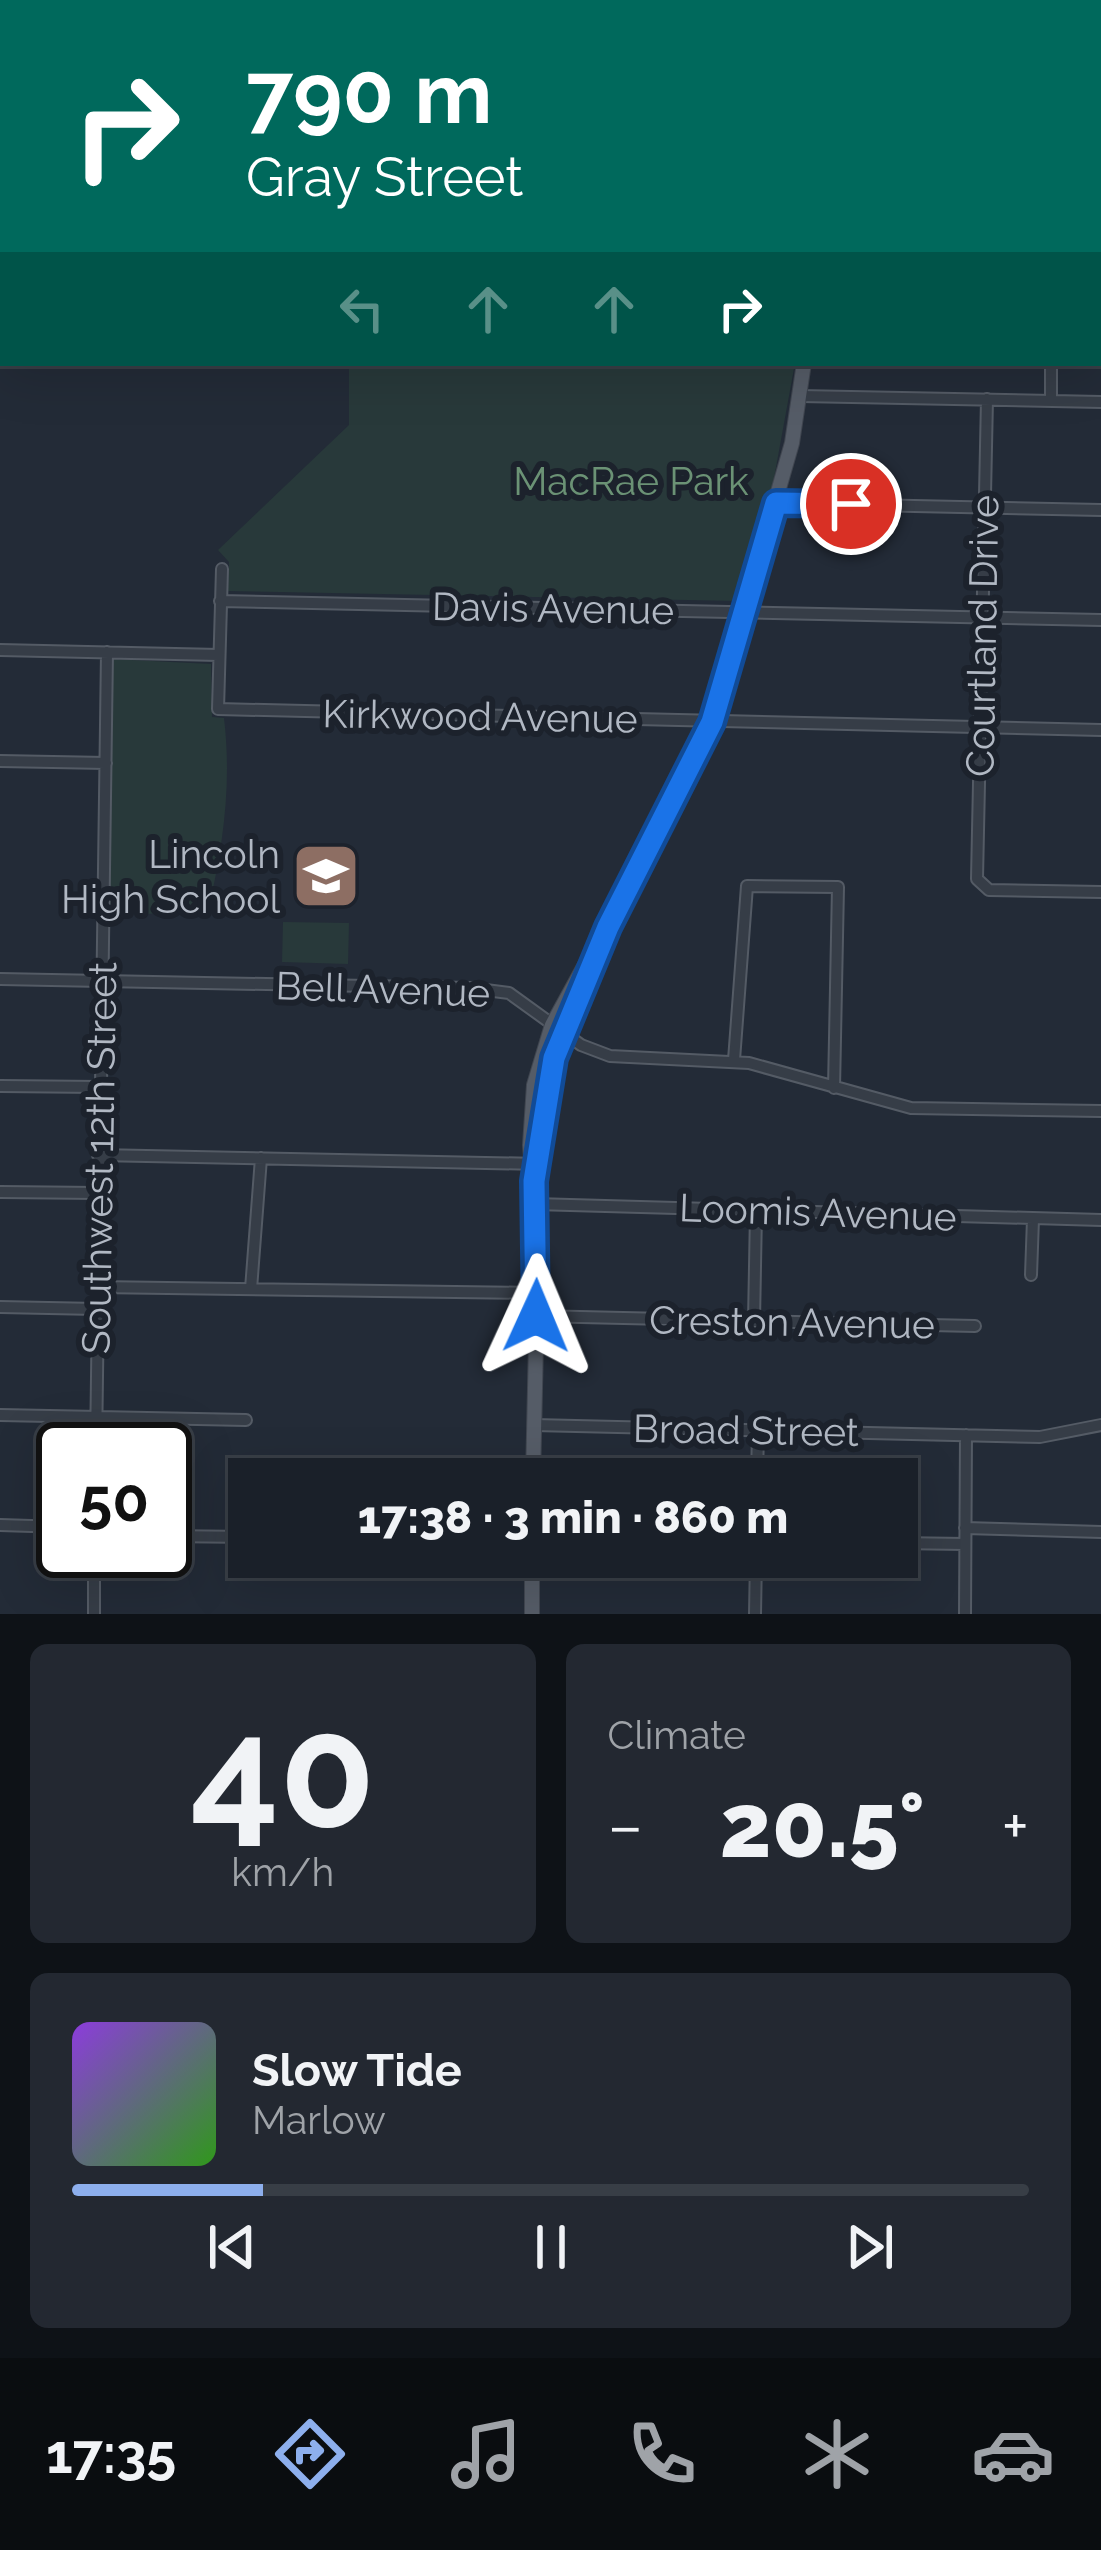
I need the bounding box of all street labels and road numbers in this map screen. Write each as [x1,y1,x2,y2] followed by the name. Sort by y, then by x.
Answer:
[957,495,1007,777] street label: Courtland Drive
[432,583,674,633] street label: Davis Avenue
[322,690,638,742] street label: Kirkwood Avenue
[73,962,125,1354] street label: Southwest 12th Street
[275,962,491,1016] street label: Bell Avenue
[679,1184,957,1240] street label: Loomis Avenue
[649,1297,935,1347] street label: Creston Avenue
[633,1405,859,1455] street label: Broad Street

